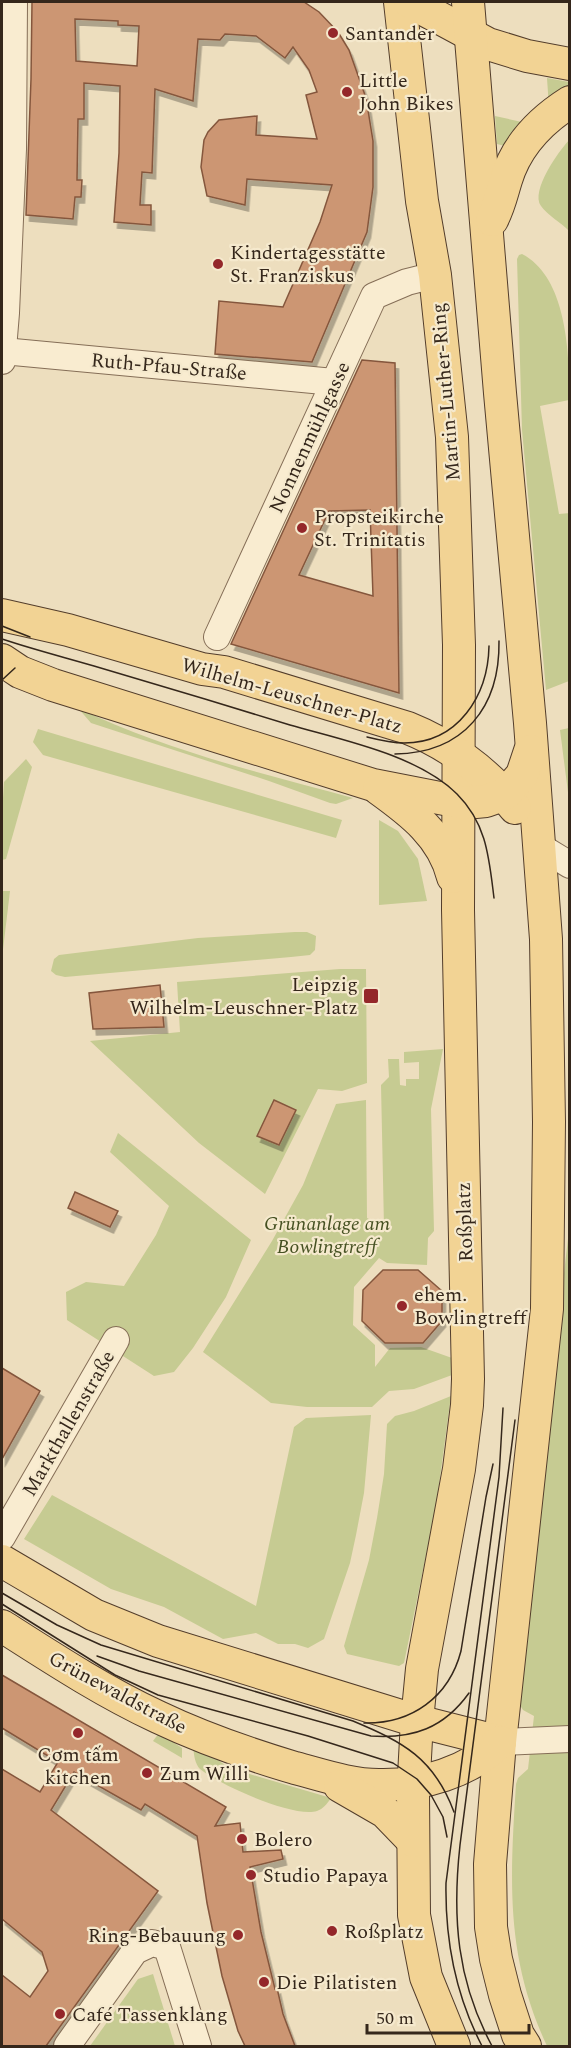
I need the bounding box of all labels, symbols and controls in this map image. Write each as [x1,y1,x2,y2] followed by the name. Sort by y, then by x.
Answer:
[345,19,435,49] place label: Santander
[326,26,340,40] marker: Santander
[359,66,454,119] place label: Little John Bikes
[340,85,354,99] marker: Little John Bikes
[230,238,386,291] place label: Kindertagesstätte St. Franziskus
[211,257,225,271] marker: Kindertagesstätte St. Franziskus
[423,302,469,482] street label: Martin-Luther-Ring
[90,345,248,389] street label: Ruth-Pfau-Straße
[262,356,358,518] street label: Nonnenmühlgasse
[314,502,444,555] place label: Propsteikirche St. Trinitatis
[295,521,309,535] marker: Propsteikirche St. Trinitatis
[178,650,406,742] street label: Wilhelm-Leuschner-Platz
[129,970,358,1023] place label: Leipzig Wilhelm-Leuschner-Platz
[362,987,380,1005] marker: Leipzig Wilhelm-Leuschner-Platz
[449,1182,481,1262] street label: Roßplatz
[264,1209,391,1262] park label: Grünanlage am Bowlingtreff
[414,1280,528,1333] place label: ehem. Bowlingtreff
[395,1299,409,1313] marker: ehem. Bowlingtreff
[15,1345,123,1502] street label: Markthallenstraße
[43,1644,192,1742] street label: Grünewaldstraße
[71,1726,85,1740] marker: Cơm tấm kitchen
[37,1740,119,1793] place label: Cơm tấm kitchen
[159,1759,249,1789] place label: Zum Willi
[140,1766,154,1780] marker: Zum Willi
[254,1825,312,1855] place label: Bolero
[235,1832,249,1846] marker: Bolero
[263,1861,388,1891] place label: Studio Papaya
[244,1868,258,1882] marker: Studio Papaya
[344,1917,424,1947] place label: Roßplatz
[88,1921,226,1951] place label: Ring-Bebauung
[325,1924,339,1938] marker: Roßplatz
[231,1928,245,1942] marker: Ring-Bebauung
[276,1968,397,1998] place label: Die Pilatisten
[257,1975,271,1989] marker: Die Pilatisten
[367,1997,529,2035] scale bar
[72,2000,228,2030] place label: Café Tassenklang
[376,2005,414,2032] text: 50 m
[53,2007,67,2021] marker: Café Tassenklang

